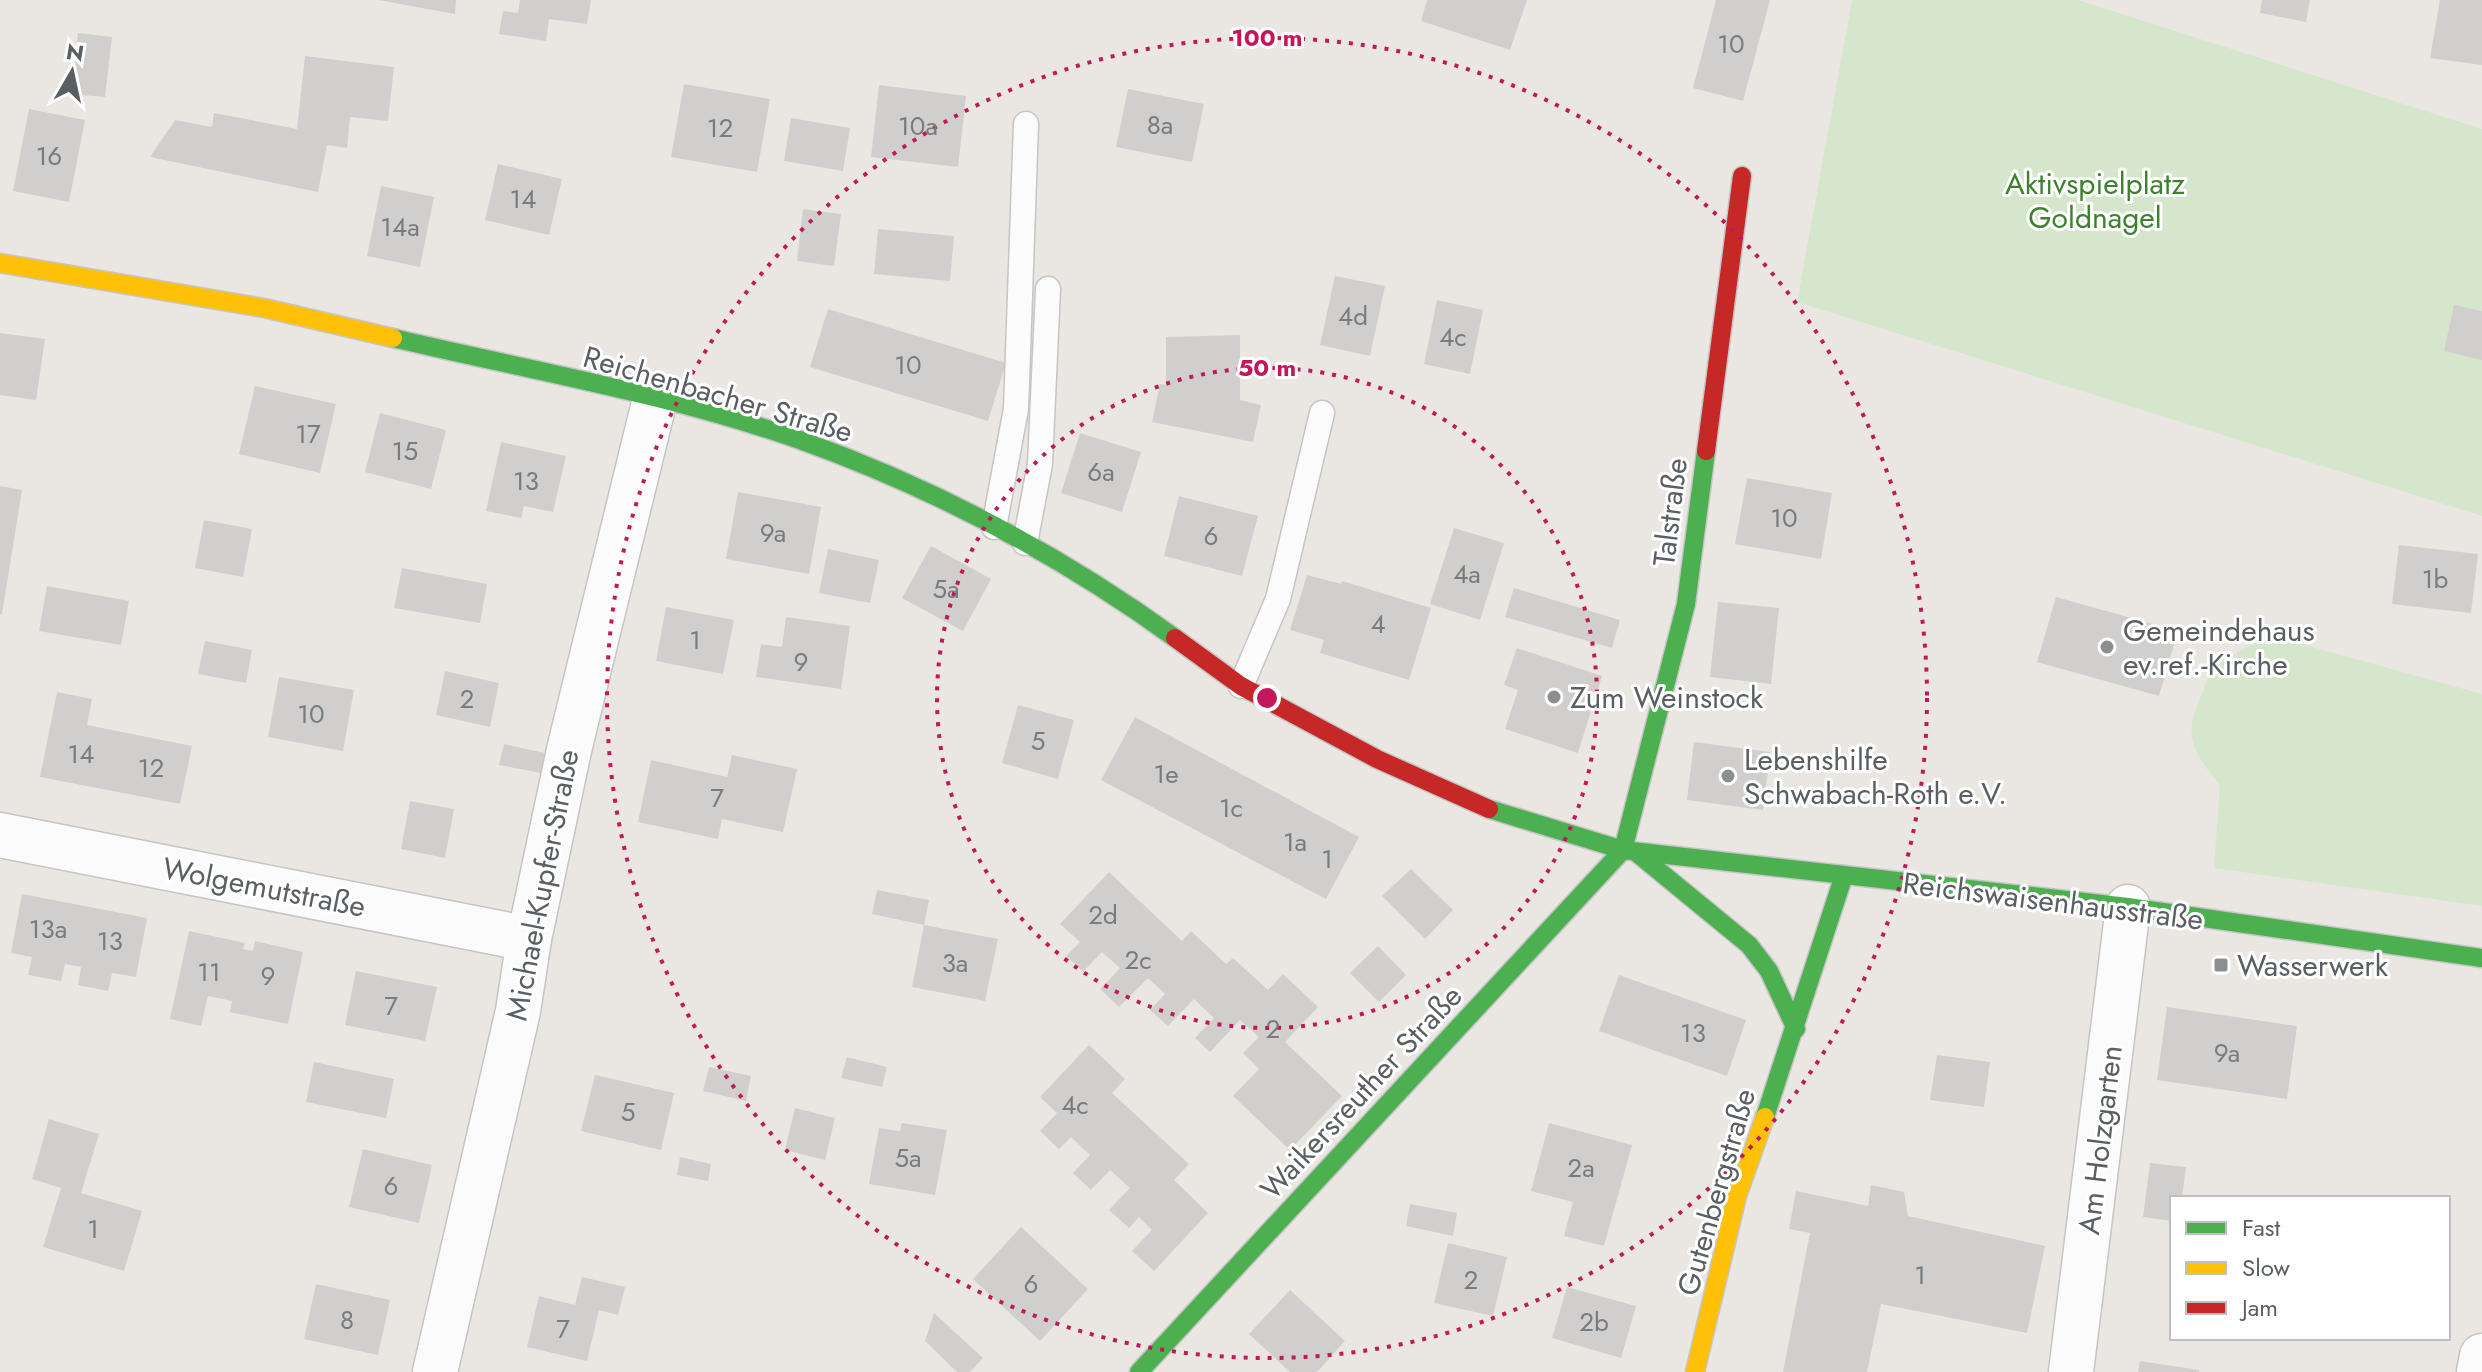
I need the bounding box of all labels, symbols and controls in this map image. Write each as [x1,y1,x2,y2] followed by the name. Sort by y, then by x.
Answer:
[1232,20,1302,55] text: 100 m
[1717,25,1745,63] house number: 10
[32,32,112,112] north arrow
[64,35,86,69] text: N
[1147,106,1173,144] house number: 8a
[898,107,938,145] house number: 10a
[707,109,733,147] house number: 12
[36,137,62,175] house number: 16
[2005,162,2185,239] park label: Aktivspielplatz Goldnagel
[510,180,536,218] house number: 14
[380,208,420,246] house number: 14a
[1338,297,1368,335] house number: 4d
[1439,318,1467,356] house number: 4c
[578,335,858,453] street label: Reichenbacher Straße
[894,346,922,384] house number: 10
[1238,350,1296,385] text: 50 m
[295,415,321,453] house number: 17
[392,432,418,470] house number: 15
[1087,453,1115,491] house number: 6a
[1642,455,1698,569] street label: Talstraße
[513,462,539,500] house number: 13
[1770,499,1798,537] house number: 10
[760,514,786,552] house number: 9a
[1204,517,1218,555] house number: 6
[1453,555,1481,593] house number: 4a
[2422,560,2448,598] house number: 1b
[932,570,960,608] house number: 5a
[1370,605,1386,643] house number: 4
[2123,609,2315,686] place label: Gemeindehaus ev.ref.-Kirche
[689,621,701,659] house number: 1
[2098,638,2116,656] marker: Gemeindehaus ev.ref.-Kirche
[794,643,808,681] house number: 9
[1570,676,1764,719] place label: Zum Weinstock
[460,680,474,718] house number: 2
[1253,684,1281,712] centre of rings
[1545,688,1563,706] marker: Zum Weinstock
[297,695,325,733] house number: 10
[1031,722,1045,760] house number: 5
[68,735,94,773] house number: 14
[1744,738,2007,815] place label: Lebenshilfe Schwabach-Roth e.V.
[495,746,589,1024] street label: Michael-Kupfer-Straße
[138,749,164,787] house number: 12
[1153,755,1179,793] house number: 1e
[1719,767,1737,785] marker: Lebenshilfe Schwabach-Roth e.V.
[710,779,724,817] house number: 7
[1219,789,1243,827] house number: 1c
[1283,823,1307,861] house number: 1a
[1321,840,1333,878] house number: 1
[159,846,369,928] street label: Wolgemutstraße
[1900,861,2206,941] street label: Reichswaisenhausstraße
[1088,896,1118,934] house number: 2d
[29,910,67,948] house number: 13a
[97,922,123,960] house number: 13
[1124,941,1152,979] house number: 2c
[942,944,968,982] house number: 3a
[2237,944,2389,987] place label: Wasserwerk
[197,953,221,991] house number: 11
[2212,956,2230,974] marker: Wasserwerk
[261,957,275,995] house number: 9
[1250,975,1472,1209] street label: Waikersreuther Straße
[384,987,398,1025] house number: 7
[1266,1010,1280,1048] house number: 2
[1680,1014,1706,1052] house number: 13
[2214,1034,2240,1072] house number: 9a
[2067,1043,2133,1237] street label: Am Holzgarten
[1666,1084,1766,1300] street label: Gutenbergstraße
[1061,1086,1089,1124] house number: 4c
[621,1093,635,1131] house number: 5
[894,1139,922,1177] house number: 5a
[1567,1149,1595,1187] house number: 2a
[384,1167,398,1205] house number: 6
[2170,1196,2450,1340] legend
[87,1210,99,1248] house number: 1
[2242,1210,2280,1245] text: Fast
[2242,1250,2290,1285] text: Slow
[1914,1256,1926,1294] house number: 1
[1464,1261,1478,1299] house number: 2
[1024,1265,1038,1303] house number: 6
[2239,1290,2278,1325] text: Jam
[340,1301,354,1339] house number: 8
[1579,1303,1609,1341] house number: 2b
[556,1310,570,1348] house number: 7

